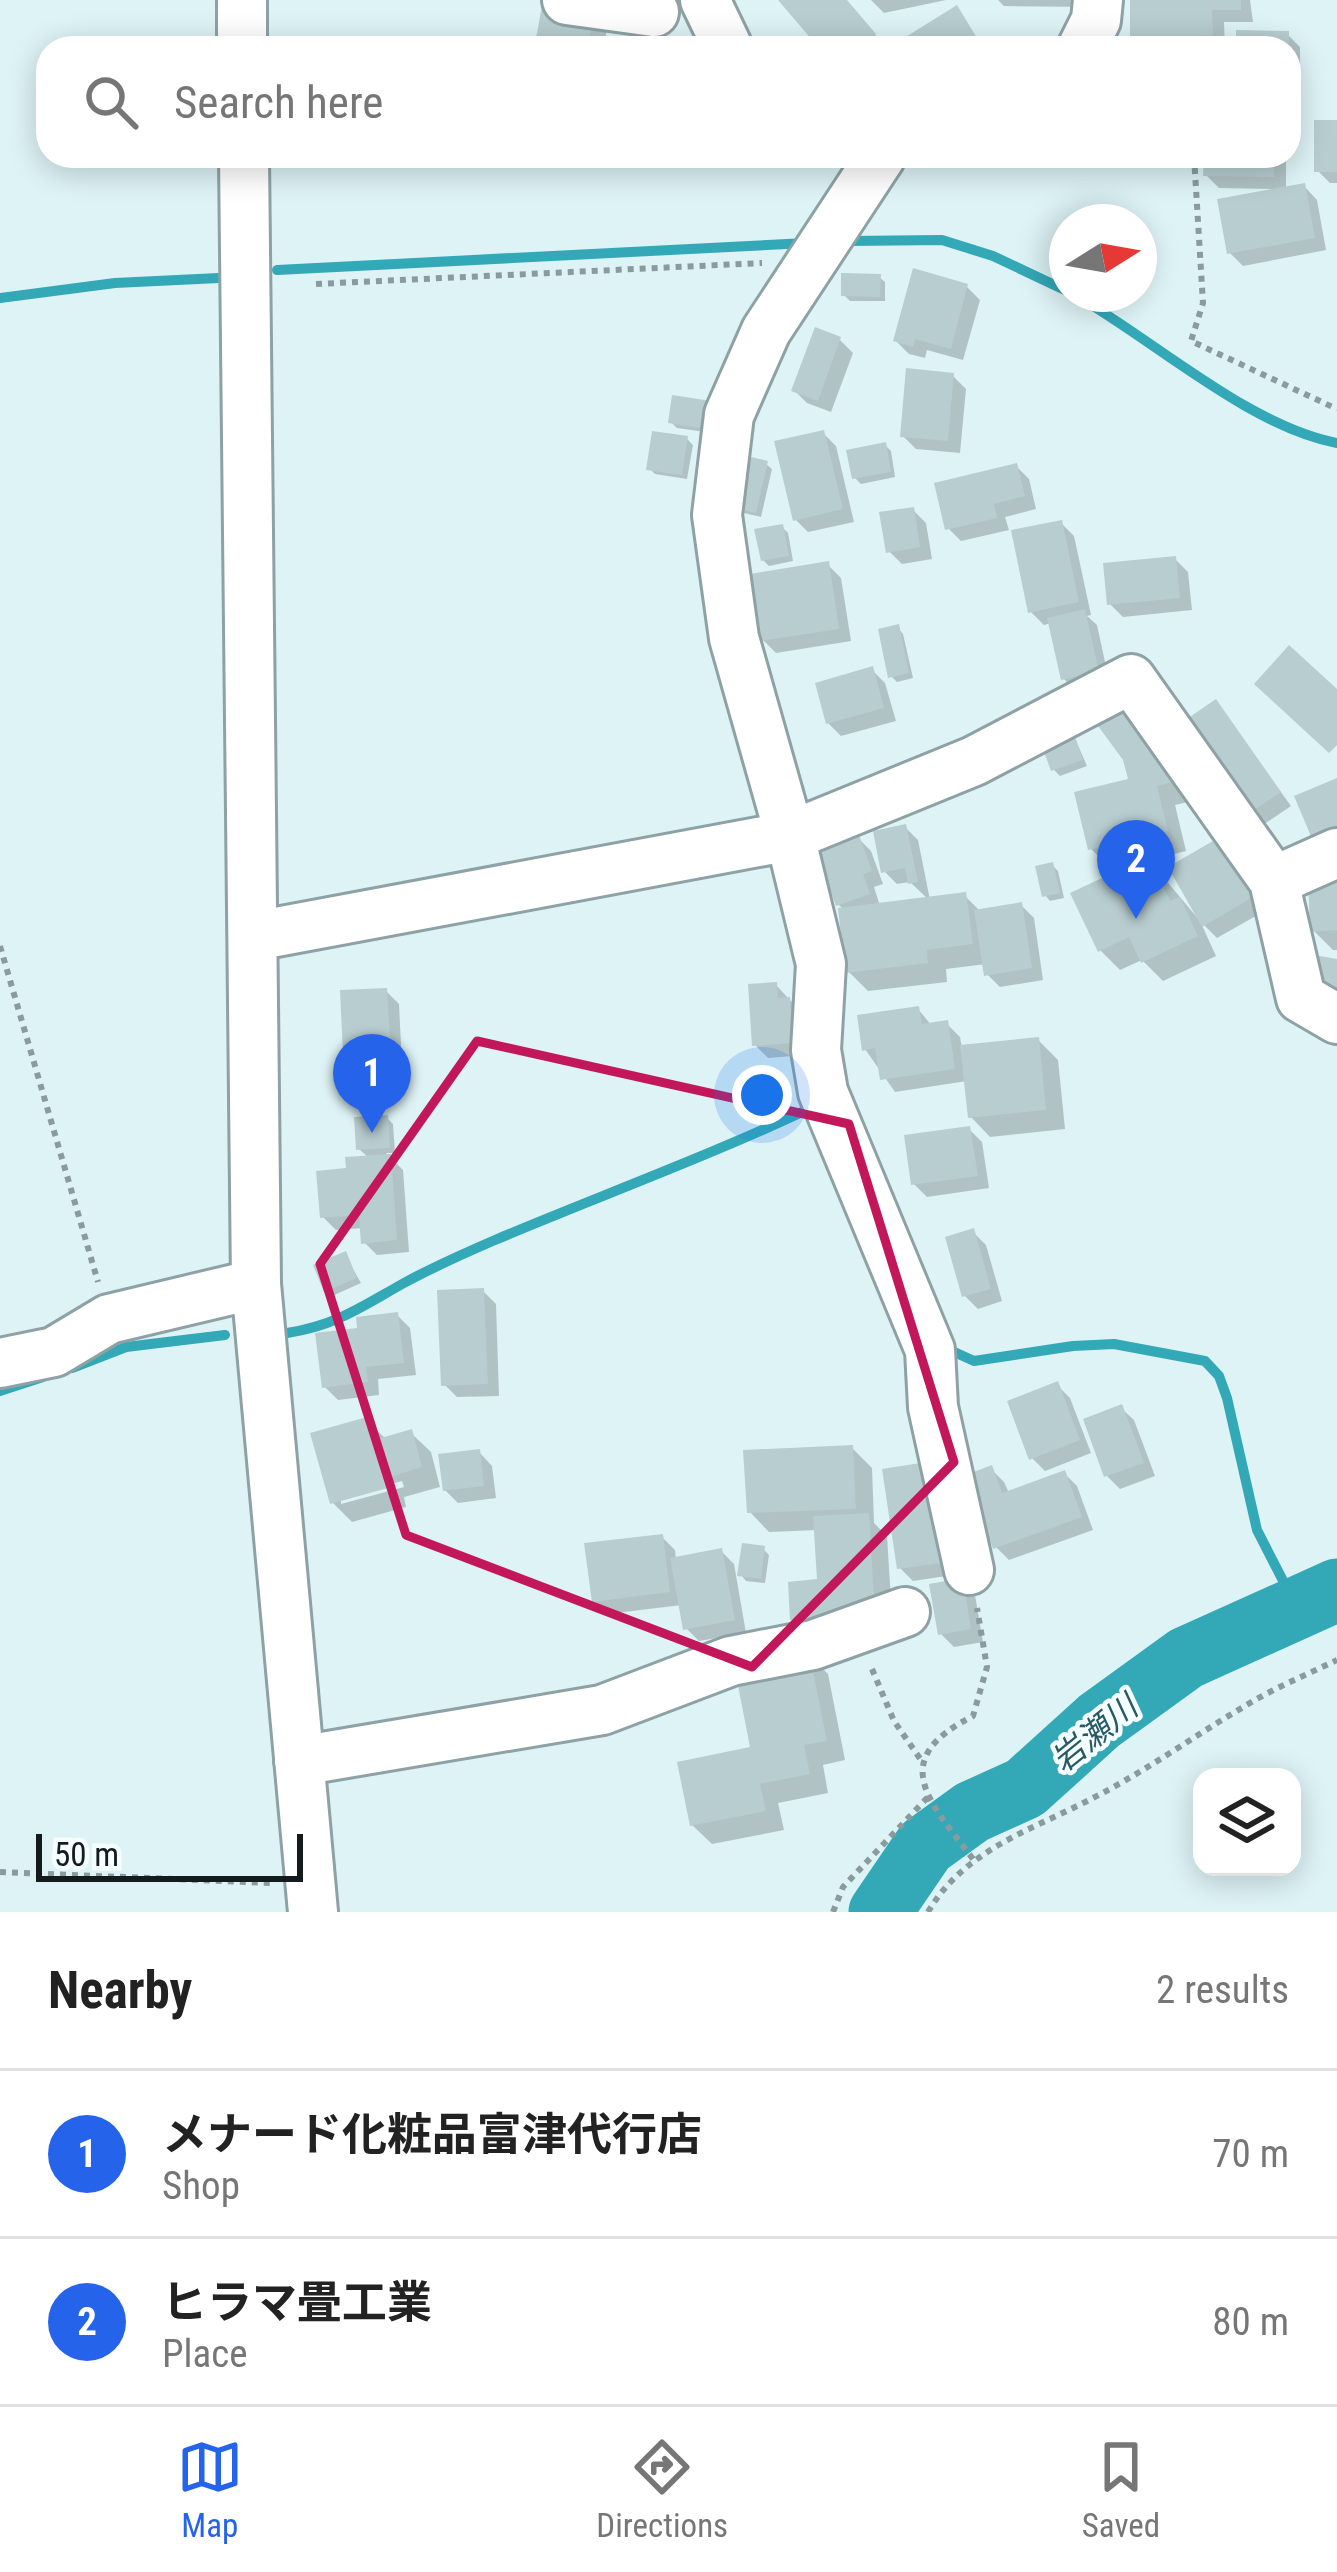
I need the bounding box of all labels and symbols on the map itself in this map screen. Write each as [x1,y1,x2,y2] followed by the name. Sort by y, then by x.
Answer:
[1049,204,1157,312] north arrow
[1097,820,1175,919] pin: 2
[333,1034,411,1133] pin: 1
[732,1065,792,1125] your location
[1044,1685,1147,1780] water label: 岩瀬川
[36,1828,303,1881] scale bar

